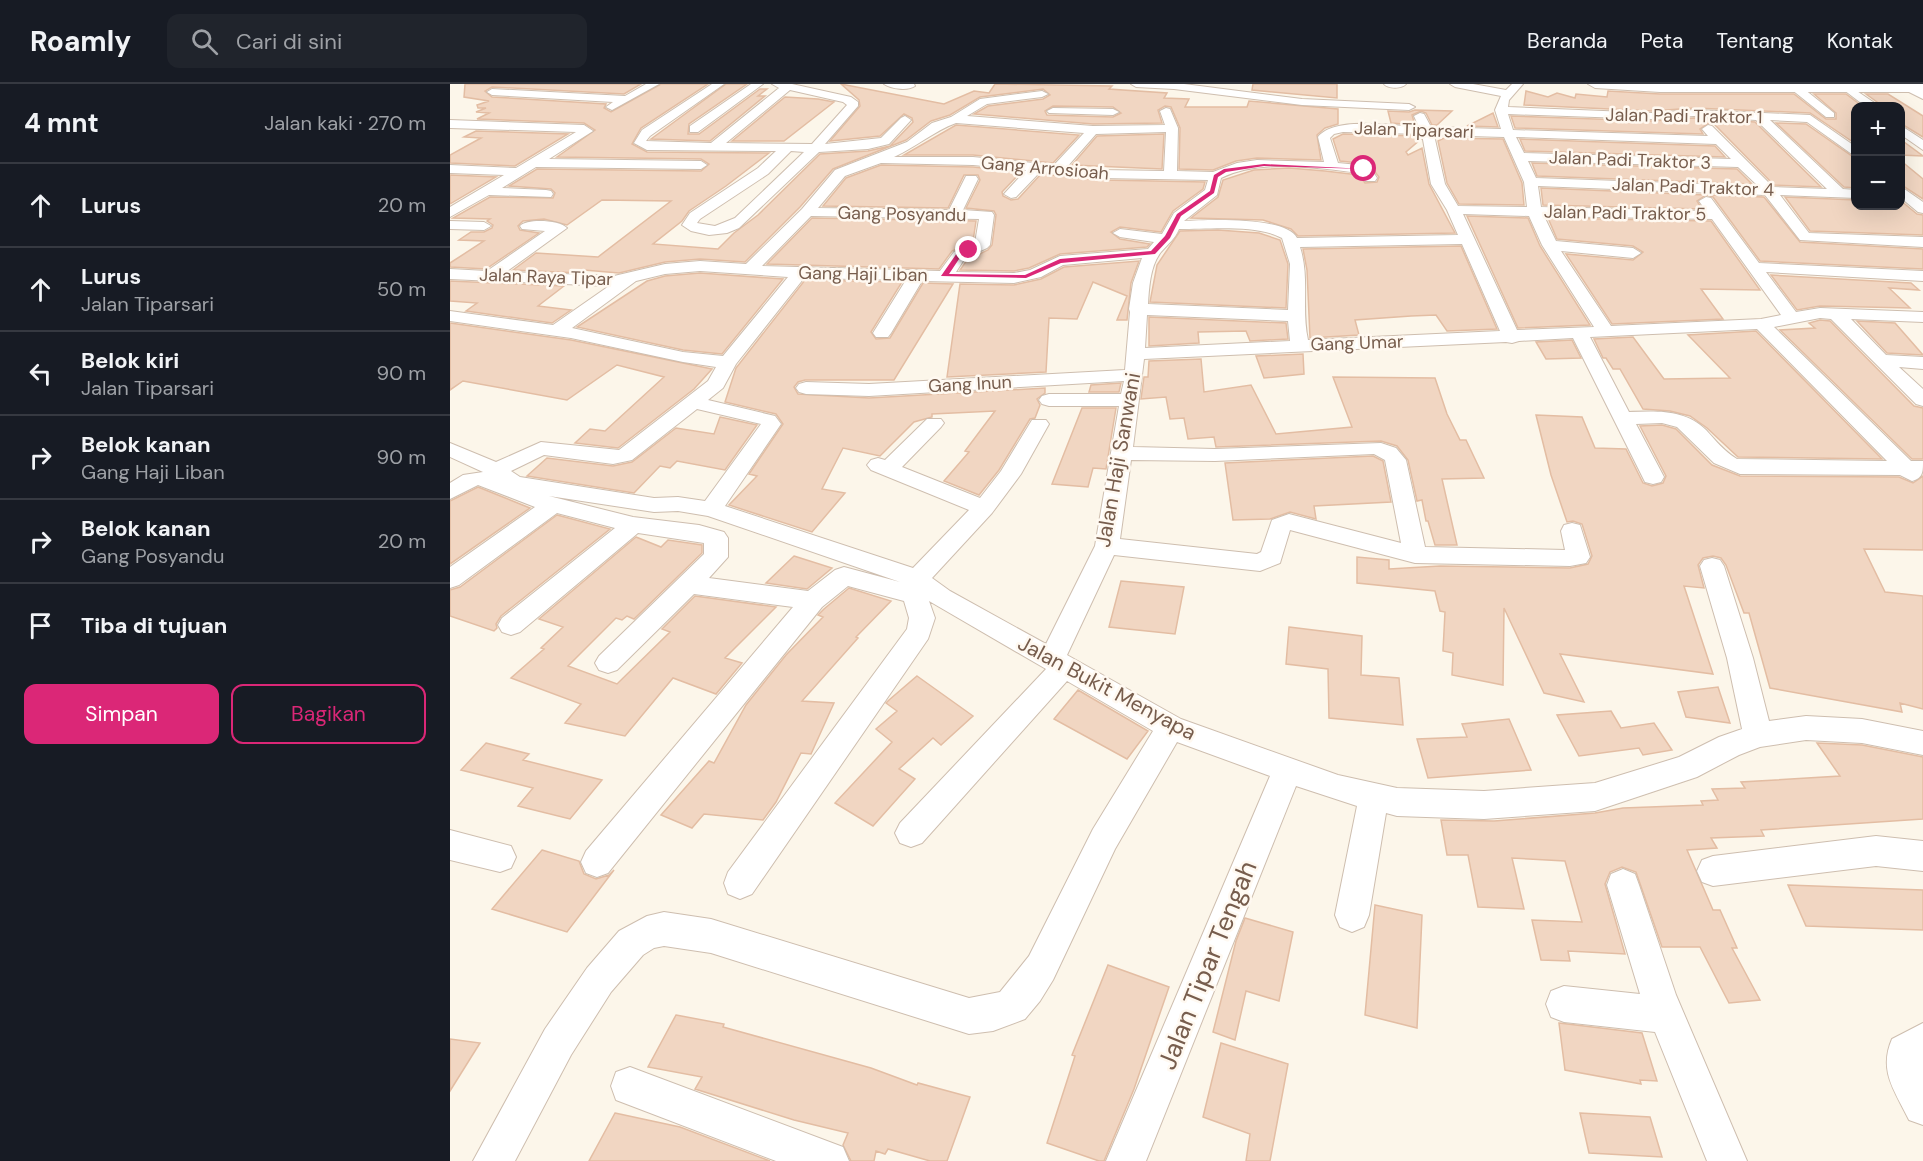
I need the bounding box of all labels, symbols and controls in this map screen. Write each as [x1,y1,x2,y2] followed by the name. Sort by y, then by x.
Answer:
[167,14,587,68] search box
[30,23,131,60] text: Roamly
[188,25,221,58] icon: search
[236,27,342,56] text: Cari di sini
[1527,27,1608,55] text: Beranda
[1641,27,1683,55] text: Peta
[1716,27,1794,55] text: Tentang
[1827,27,1893,55] text: Kontak
[1851,102,1905,210] map controls
[1851,102,1905,156] button: +
[1605,103,1763,129] street label: Jalan Padi Traktor 1
[24,106,99,140] text: 4 mnt
[264,110,426,136] text: Jalan kaki · 270 m
[1354,116,1474,144] street label: Jalan Tiparsari
[1549,145,1711,175] street label: Jalan Padi Traktor 3
[980,150,1110,186] street label: Gang Arrosioah
[1350,155,1376,181] route start
[1851,156,1905,210] button: −
[1611,172,1775,202] street label: Jalan Padi Traktor 4
[24,189,57,222] icon: ahead
[81,191,141,220] text: Lurus
[378,192,426,218] text: 20 m
[1544,200,1706,226] street label: Jalan Padi Traktor 5
[837,201,967,227] street label: Gang Posyandu
[955,236,981,262] route end
[798,261,928,287] street label: Gang Haji Liban
[81,262,141,291] text: Lurus
[479,263,614,291] street label: Jalan Raya Tipar
[24,273,57,306] icon: ahead
[377,276,426,302] text: 50 m
[81,291,214,317] text: Jalan Tiparsari
[1310,329,1404,357] street label: Gang Umar
[81,346,179,375] text: Belok kiri
[24,357,57,390] icon: left
[377,360,426,386] text: 90 m
[928,370,1012,398] street label: Gang Inun
[1089,370,1147,550] street label: Jalan Haji Sanwani
[81,375,214,401] text: Jalan Tiparsari
[81,430,211,459] text: Belok kanan
[24,441,57,474] icon: right
[377,444,426,470] text: 90 m
[81,459,225,485] text: Gang Haji Liban
[81,514,211,543] text: Belok kanan
[24,525,57,558] icon: right
[378,528,426,554] text: 20 m
[81,543,224,569] text: Gang Posyandu
[24,609,57,642] icon: arrive
[81,611,227,640] text: Tiba di tujuan
[1013,629,1201,747] street label: Jalan Bukit Menyapa
[24,684,219,744] button: Simpan
[231,684,426,744] button: Bagikan
[1150,856,1264,1074] street label: Jalan Tipar Tengah

